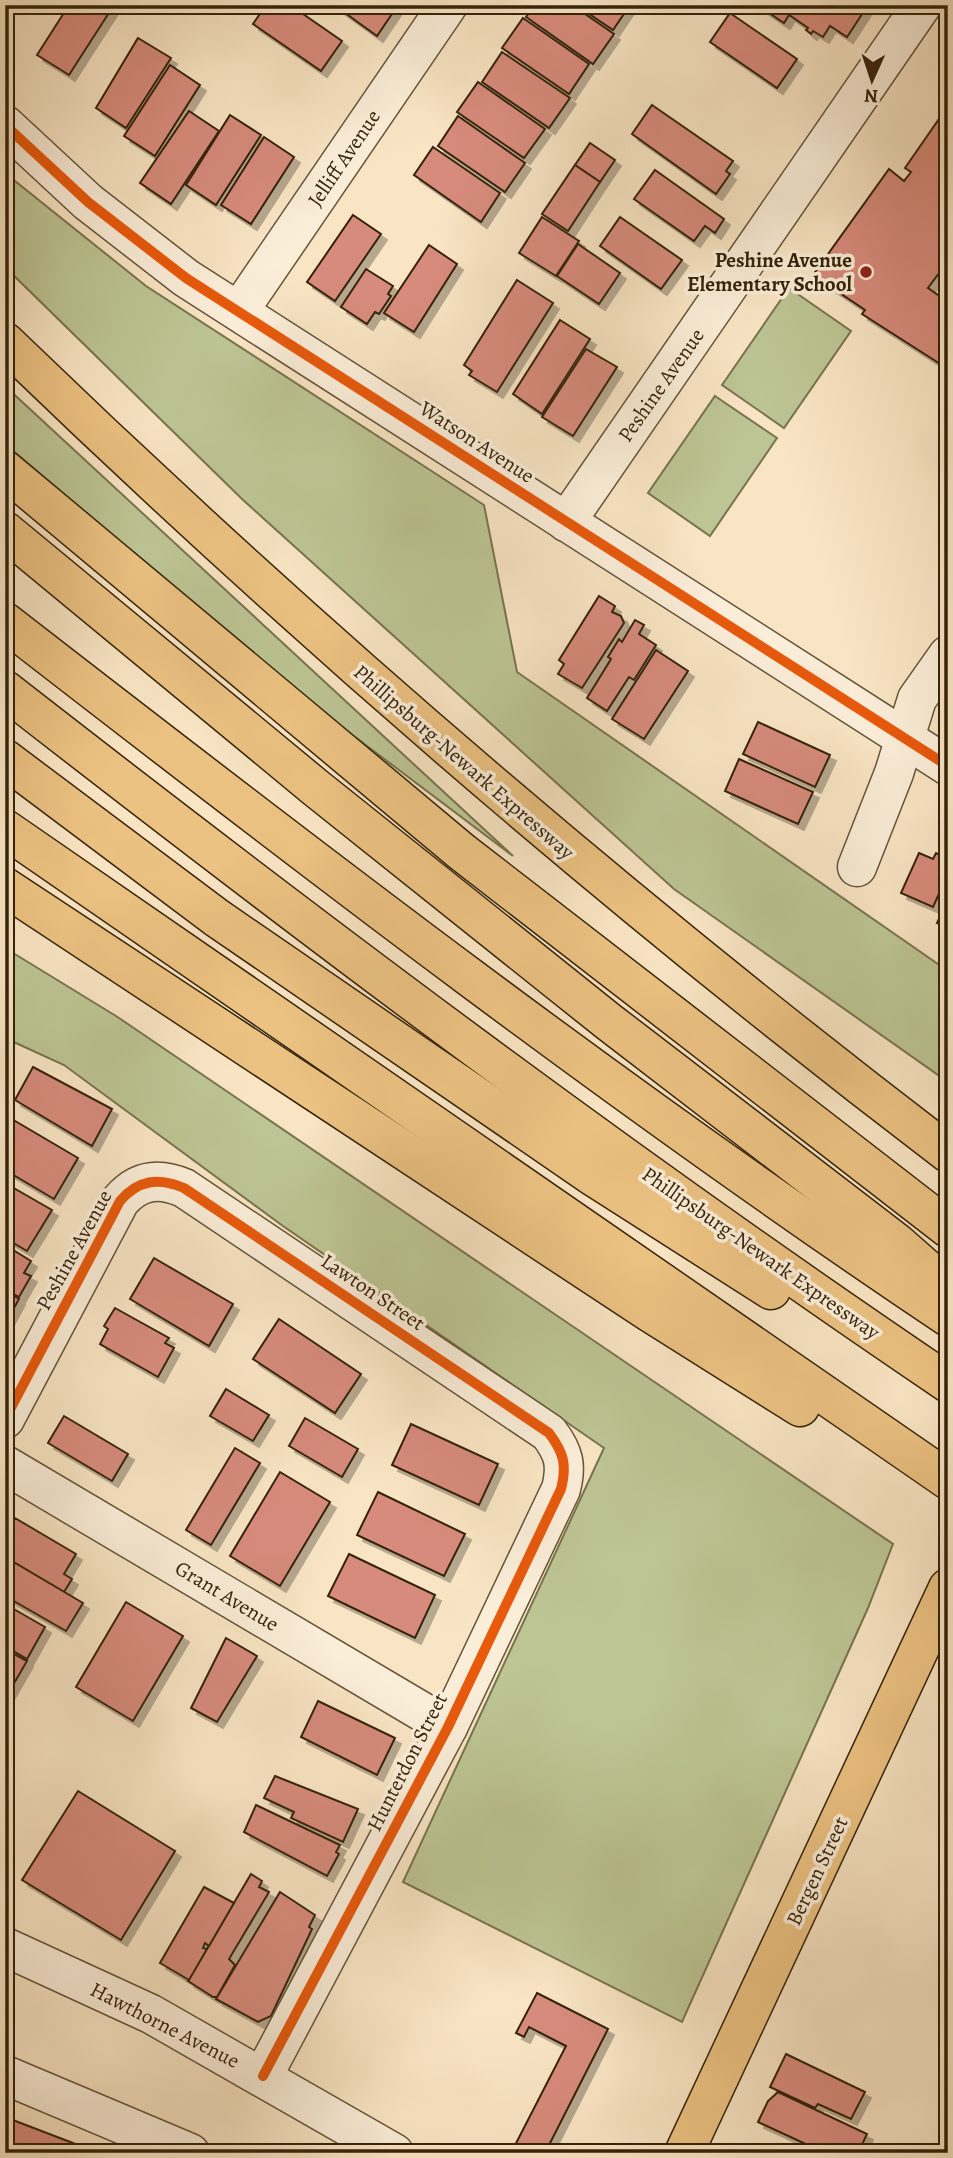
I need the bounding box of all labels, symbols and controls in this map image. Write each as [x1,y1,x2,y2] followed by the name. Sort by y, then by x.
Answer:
[838,46,908,116] north arrow
[863,83,879,109] text: N
[301,104,387,212] street label: Jelliff Avenue
[687,246,852,298] place label: Peshine Avenue Elementary School
[858,264,874,280] marker: Peshine Avenue Elementary School
[611,322,711,448] street label: Peshine Avenue
[413,394,540,490] street label: Watson Avenue
[348,658,581,866] street label: Phillipsburg-Newark Expressway
[637,1160,886,1346] street label: Phillipsburg-Newark Expressway
[29,1185,119,1315] street label: Peshine Avenue
[316,1247,430,1337] street label: Lawton Street
[170,1554,284,1638] street label: Grant Avenue
[360,1688,454,1836] street label: Hunterdon Street
[780,1812,854,1930] street label: Bergen Street
[86,1975,244,2075] street label: Hawthorne Avenue

